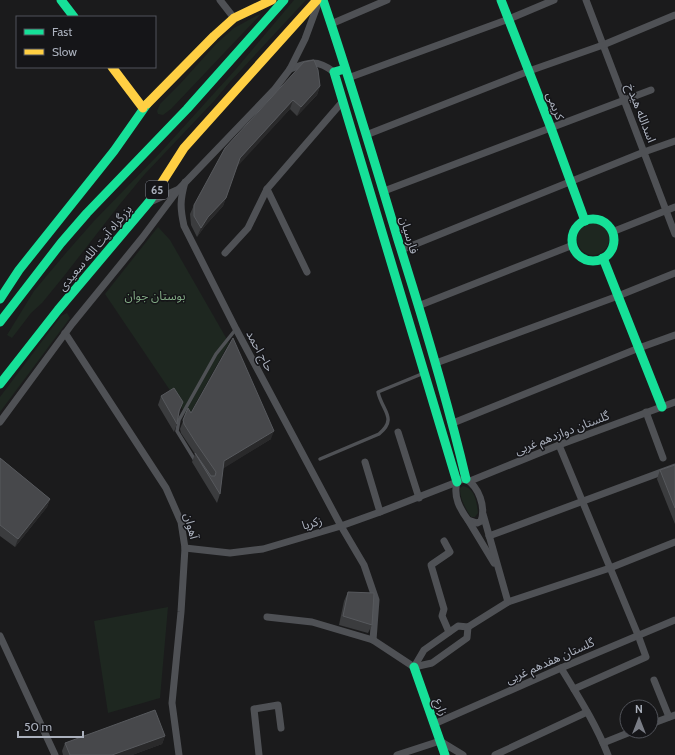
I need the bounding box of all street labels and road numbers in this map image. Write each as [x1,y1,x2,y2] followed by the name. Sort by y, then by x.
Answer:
[621,81,660,145] street label: اسدالله هیدخ
[543,90,568,123] street label: کریمی
[146,181,168,199] road number: 65
[54,202,135,294] street label: بزرگراه آیت الله سعیدی
[397,214,422,255] street label: فارسیان
[242,328,277,375] street label: حاج احمد
[512,407,613,459] street label: گلستان دوازدهم غربی
[181,511,202,541] street label: آهوان
[300,513,324,533] street label: زکریا
[503,634,598,689] street label: گلستان هفدهم غربی
[430,696,451,718] street label: زارع

